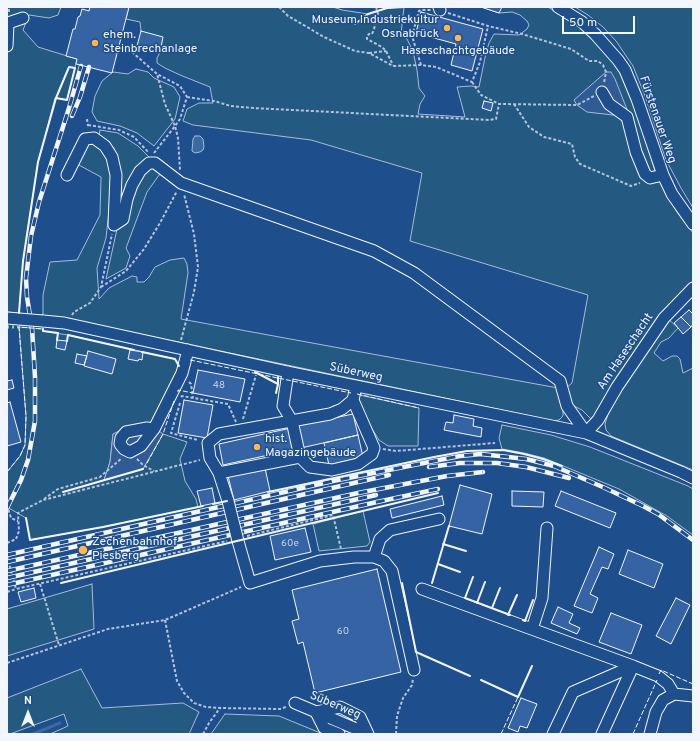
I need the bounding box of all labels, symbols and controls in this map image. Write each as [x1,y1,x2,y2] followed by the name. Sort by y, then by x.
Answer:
[564,8,637,34] scale bar
[311,14,439,42] place label: Museum Industriekultur Osnabrück
[569,15,597,31] text: 50 m
[442,23,452,33] marker: Museum Industriekultur Osnabrück
[103,29,197,57] place label: ehem. Steinbrechanlage
[453,33,463,43] marker: Haseschachtgebäude
[90,38,100,48] marker: ehem. Steinbrechanlage
[401,45,515,59] place label: Haseschachtgebäude
[635,74,679,166] street label: Fürstenauer Weg
[595,311,657,393] street label: Am Haseschacht
[328,360,384,386] street label: Süberweg
[213,380,225,392] house number: 48
[265,433,356,461] place label: hist. Magazingebäude
[252,442,262,452] marker: hist. Magazingebäude
[92,536,177,564] place label: Zechenbahnhof Piesberg
[281,538,299,550] house number: 60e
[77,544,89,556] marker: Zechenbahnhof Piesberg
[337,626,349,638] house number: 60
[307,689,363,723] street label: Süberweg
[8,693,48,733] north arrow
[24,694,32,708] text: N

